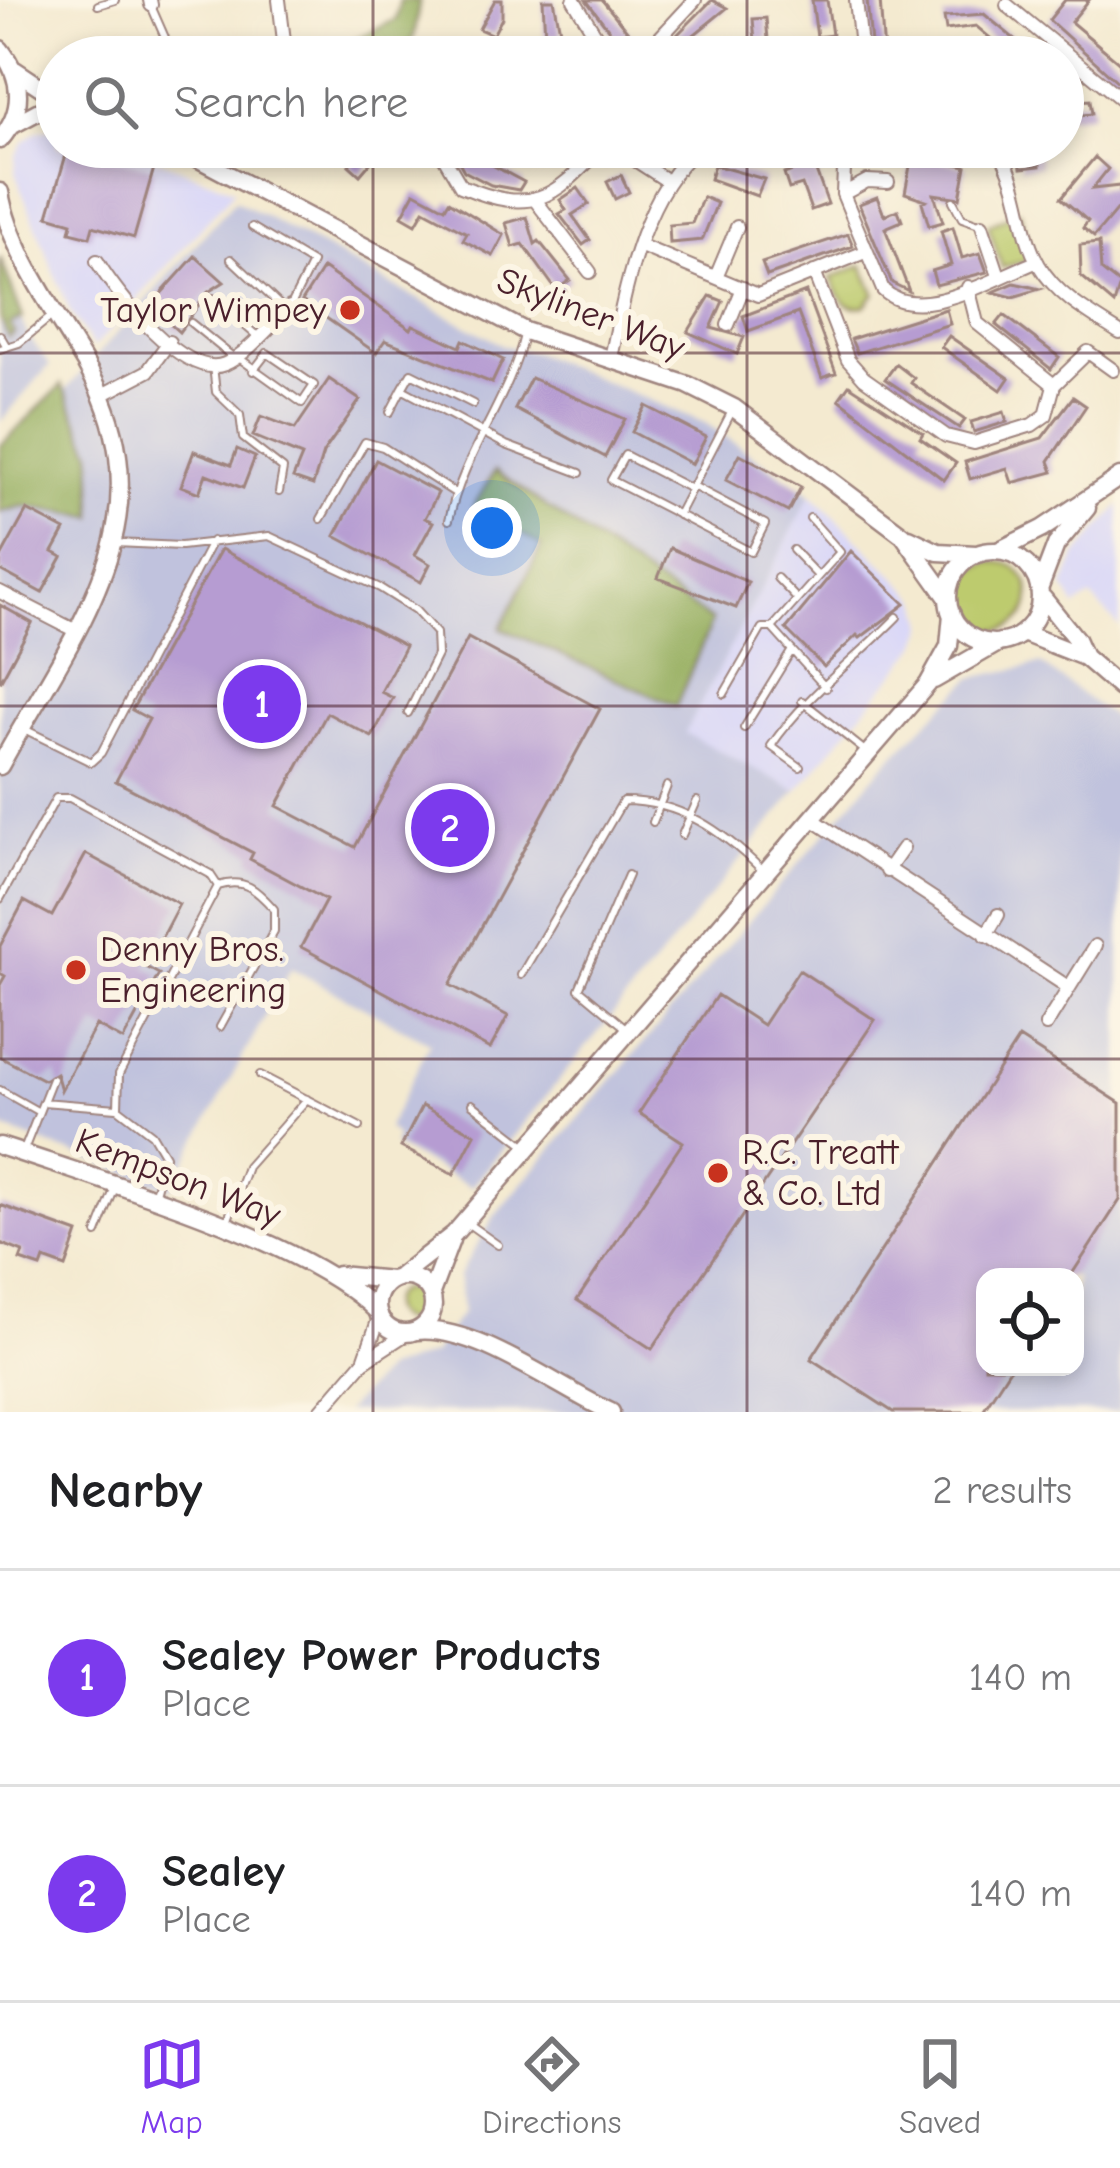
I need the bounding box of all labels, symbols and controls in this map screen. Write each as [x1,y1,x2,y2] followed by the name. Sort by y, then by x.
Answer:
[36,36,1084,168] search box
[78,69,144,135] icon: search
[174,76,408,128] text: Search here
[492,260,691,369] street label: Skyliner Way
[100,290,327,331] place label: Taylor Wimpey
[337,297,363,323] marker: Taylor Wimpey
[462,498,522,558] your location
[223,659,301,749] pin: 1
[411,783,489,873] pin: 2
[100,929,286,1011] place label: Denny Bros. Engineering
[63,957,89,983] marker: Denny Bros. Engineering
[70,1120,287,1236] street label: Kempson Way
[742,1132,900,1214] place label: R.C. Treatt & Co. Ltd
[705,1160,731,1186] marker: R.C. Treatt & Co. Ltd
[976,1268,1084,1376] map controls
[976,1268,1084,1376] button: locate
[48,1461,202,1520] text: Nearby
[932,1468,1072,1513] text: 2 results
[162,1629,601,1681] text: Sealey Power Products
[79,1655,95,1700] text: 1
[969,1655,1072,1700] text: 140 m
[162,1681,251,1726] text: Place
[162,1845,285,1897] text: Sealey
[77,1871,97,1916] text: 2
[969,1871,1072,1916] text: 140 m
[162,1897,251,1942] text: Place
[139,2031,205,2141] tab: Map
[482,2031,622,2141] tab: Directions
[899,2031,981,2141] tab: Saved

